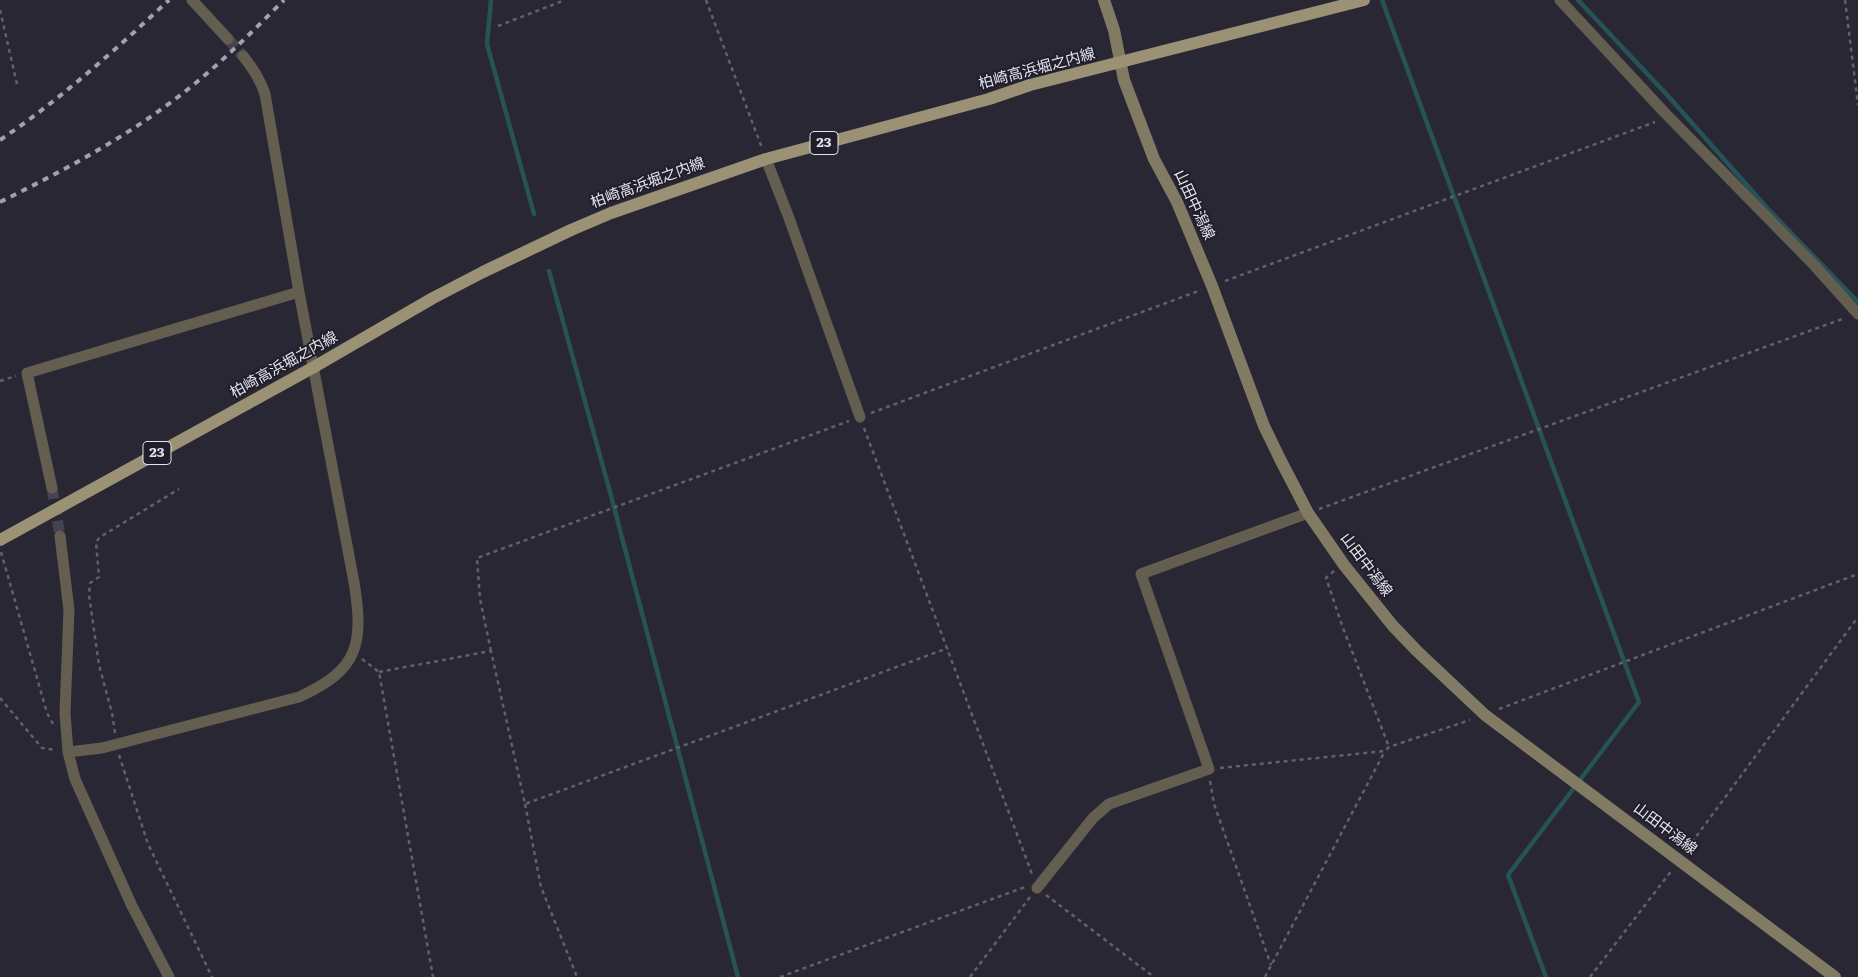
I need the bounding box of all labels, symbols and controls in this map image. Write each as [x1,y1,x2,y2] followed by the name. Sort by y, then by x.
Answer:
[977,45,1097,93] street label: 柏崎高浜堀之内線
[810,132,838,154] road number: 23
[589,154,707,212] street label: 柏崎高浜堀之内線
[1170,167,1218,243] street label: 山田中潟線
[227,328,341,402] street label: 柏崎高浜堀之内線
[143,442,171,464] road number: 23
[1336,530,1396,600] street label: 山田中潟線
[1630,799,1700,859] street label: 山田中潟線

